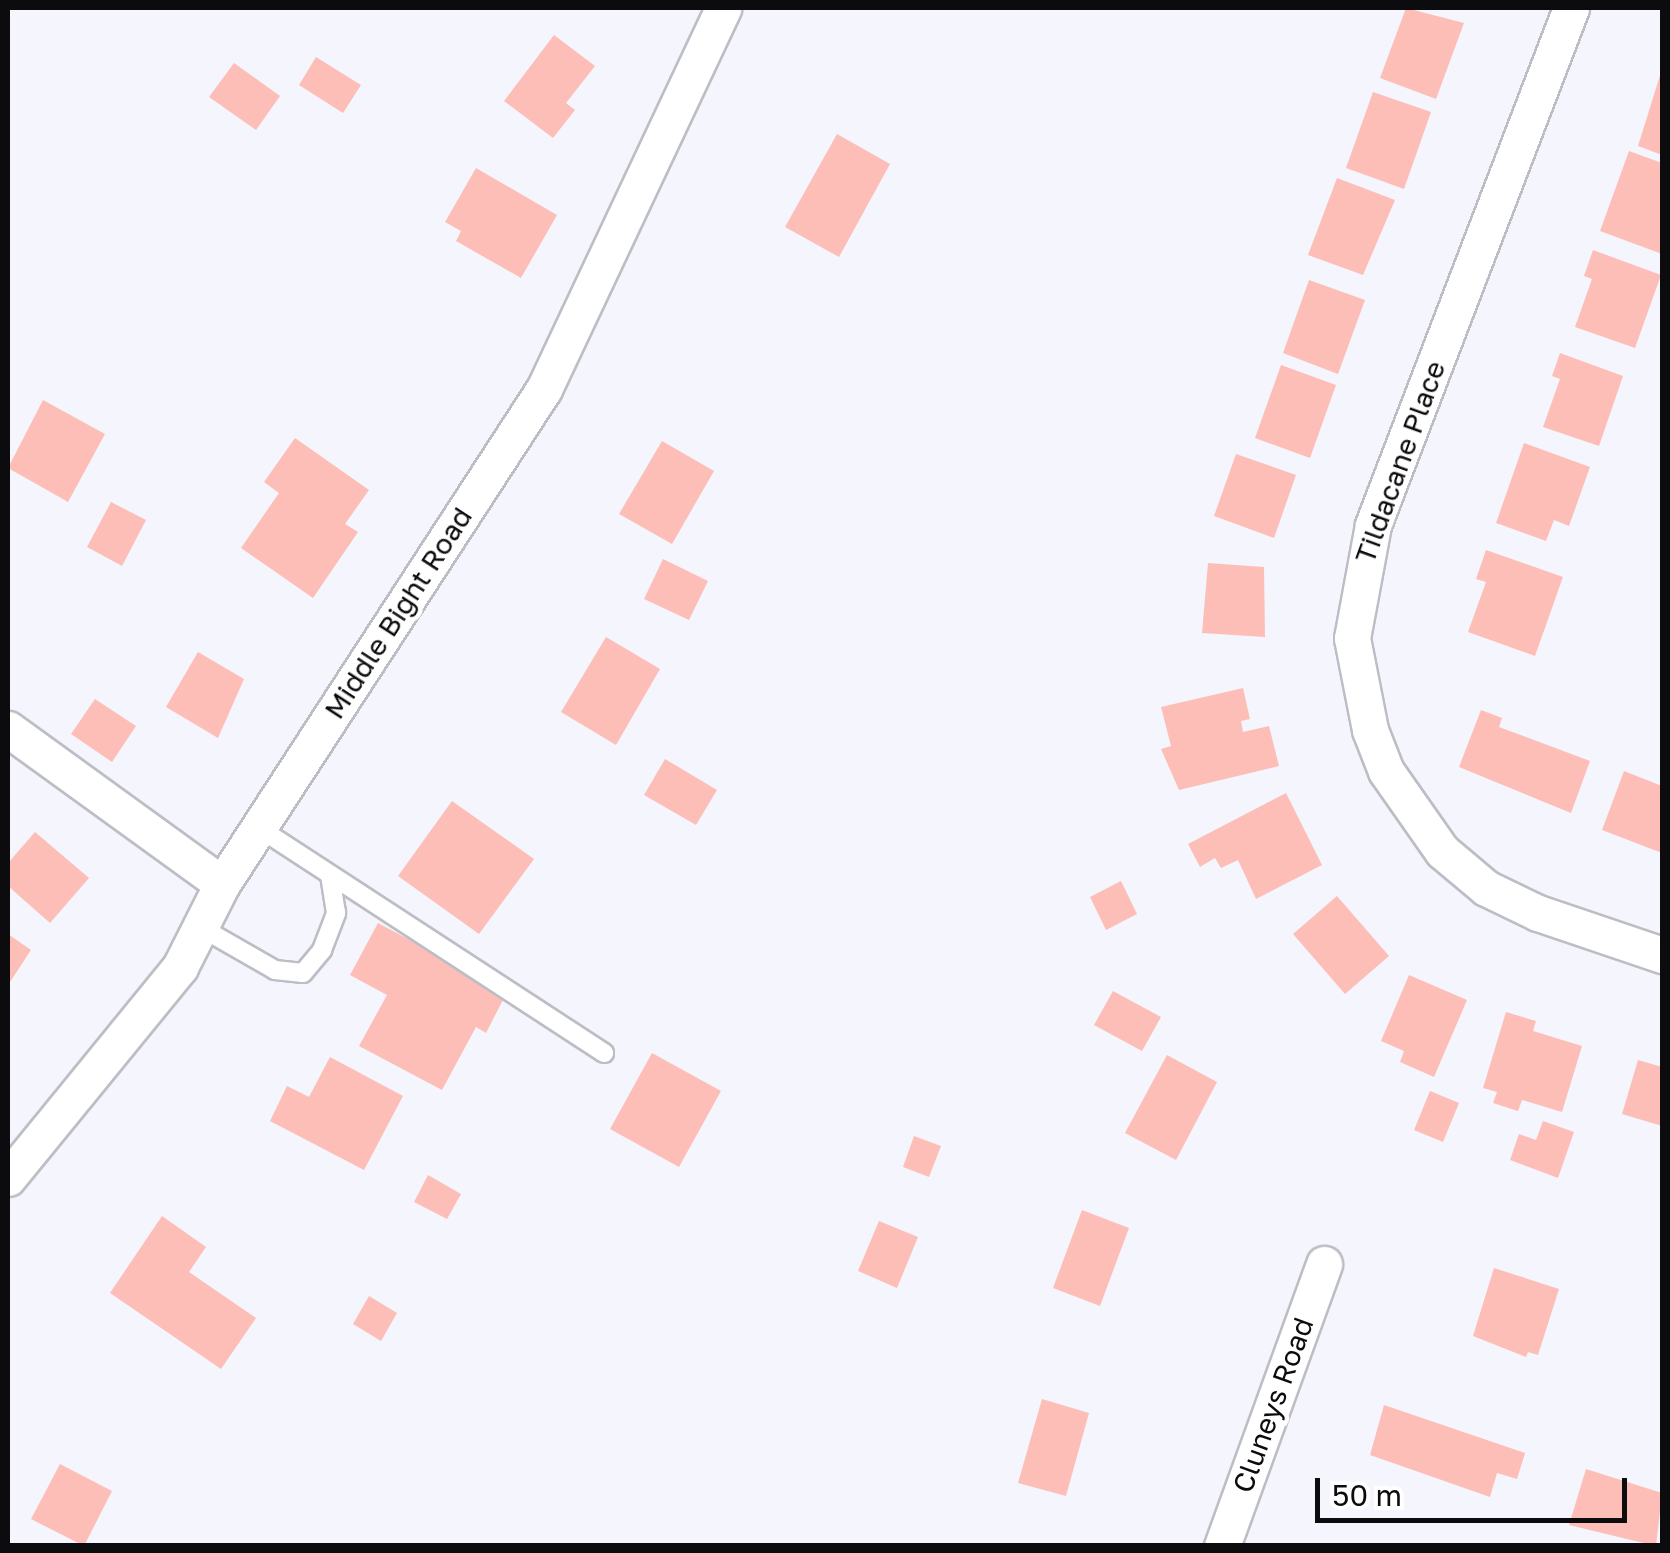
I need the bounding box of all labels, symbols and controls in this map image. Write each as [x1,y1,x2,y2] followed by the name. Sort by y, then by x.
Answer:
[1348,356,1452,568] street label: Tildacane Place
[317,501,479,725] street label: Middle Bight Road
[1226,1313,1320,1497] street label: Cluneys Road
[1320,1458,1632,1520] scale bar
[1332,1477,1402,1513] text: 50 m

